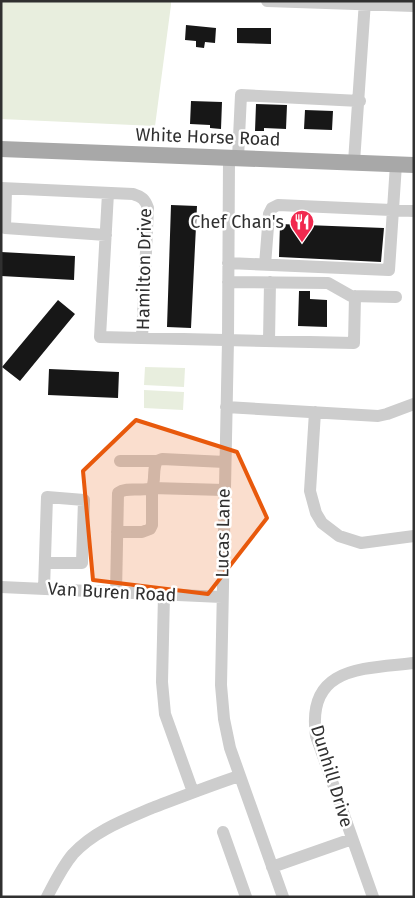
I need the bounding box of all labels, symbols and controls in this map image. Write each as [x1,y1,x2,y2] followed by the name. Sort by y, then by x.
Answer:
[135,123,281,151] street label: White Horse Road
[132,208,156,330] street label: Hamilton Drive
[289,209,315,243] restaurant icon: Chef Chan's
[190,211,284,233] place label: Chef Chan's
[211,488,235,578] street label: Lucas Lane
[47,578,177,606] street label: Van Buren Road
[306,722,358,830] street label: Dunhill Drive

